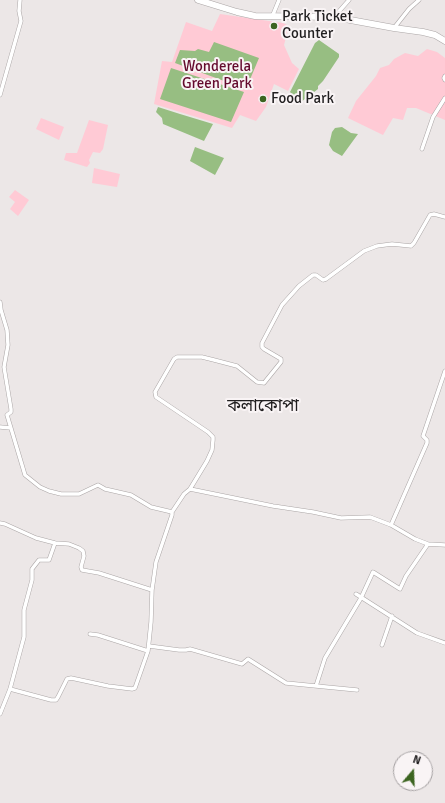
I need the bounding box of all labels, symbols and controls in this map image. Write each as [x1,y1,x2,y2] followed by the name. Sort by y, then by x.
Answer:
[282,8,353,43] place label: Park Ticket Counter
[269,21,279,31] marker: Park Ticket Counter
[182,58,252,93] park label: Wonderela Green Park
[271,90,334,108] place label: Food Park
[258,94,268,104] marker: Food Park
[227,397,299,417] district label: কলাকোপা
[393,751,433,791] north arrow
[411,753,422,768] text: N

